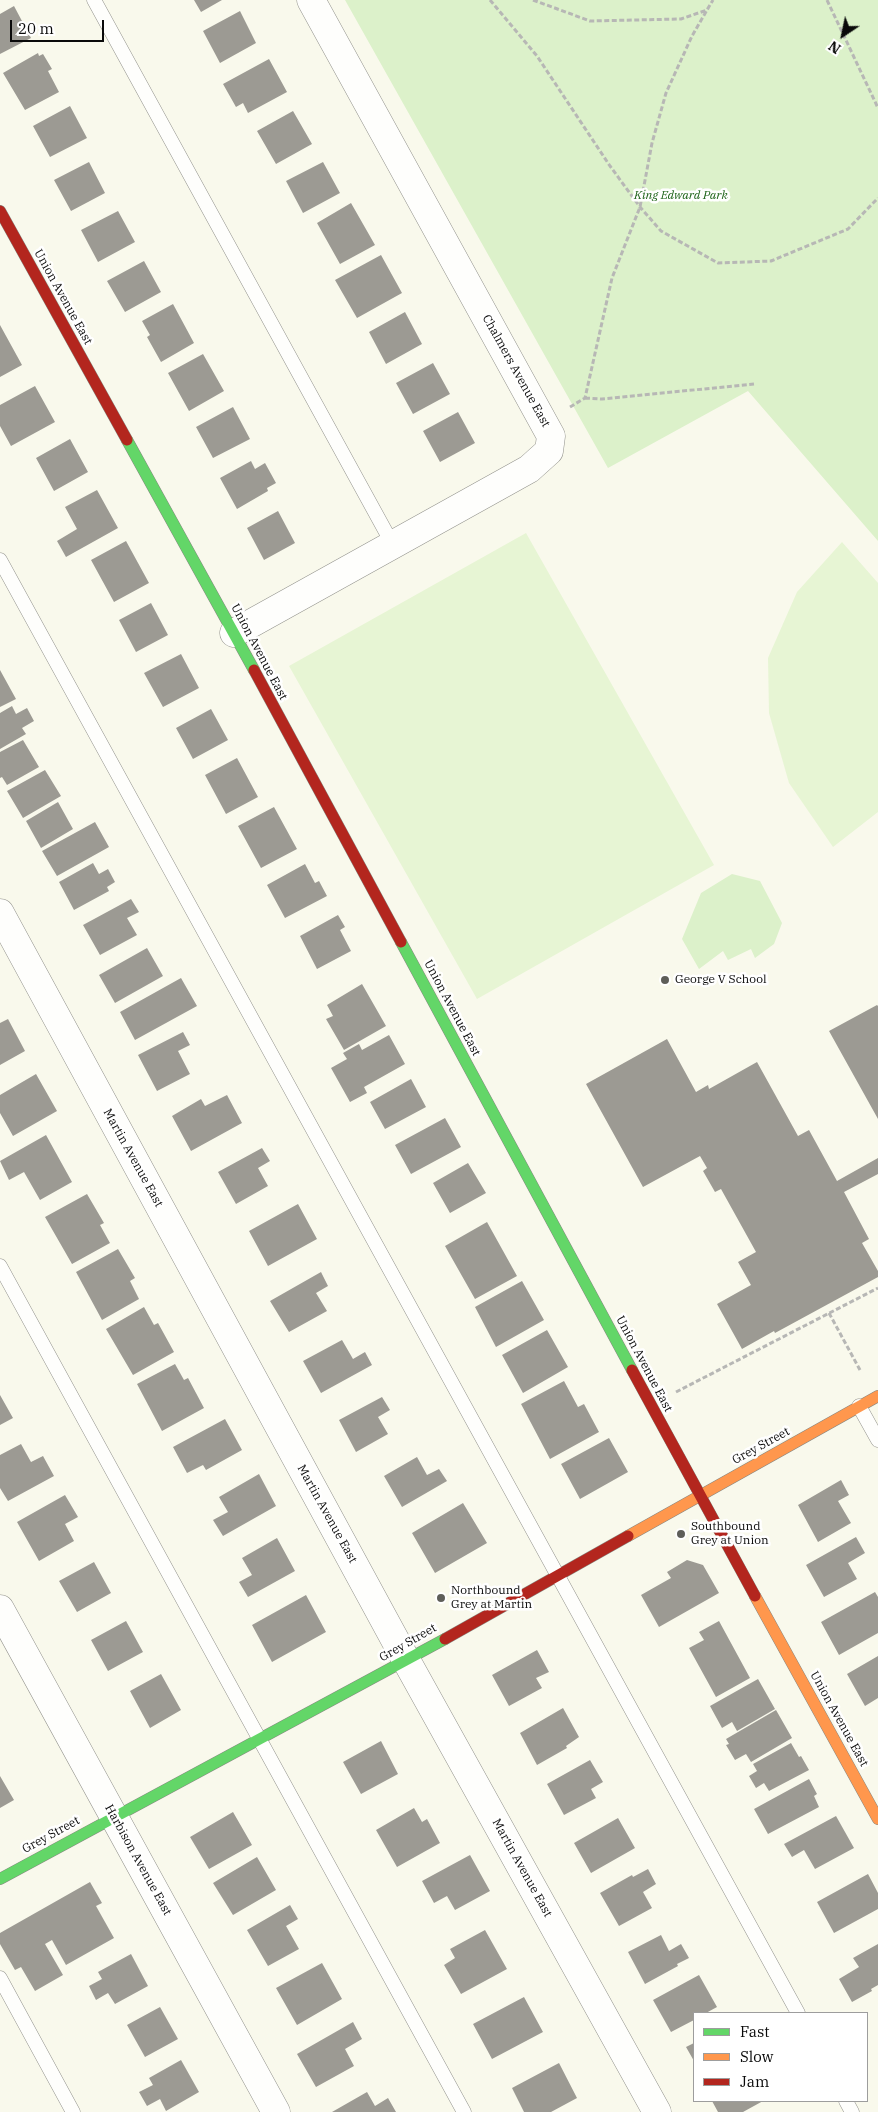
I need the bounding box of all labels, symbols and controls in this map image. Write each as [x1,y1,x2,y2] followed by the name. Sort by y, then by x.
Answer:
[12,10,106,42] scale bar
[818,10,868,60] north arrow
[18,19,54,38] text: 20 m
[825,37,844,58] text: N
[634,189,728,203] park label: King Edward Park
[31,247,95,347] street label: Union Avenue East
[479,312,553,430] street label: Chalmers Avenue East
[228,602,290,702] street label: Union Avenue East
[421,958,483,1058] street label: Union Avenue East
[675,973,767,987] place label: George V School
[659,974,671,986] marker: George V School
[100,1106,166,1210] street label: Martin Avenue East
[613,1314,675,1414] street label: Union Avenue East
[730,1424,792,1468] street label: Grey Street
[294,1462,360,1566] street label: Martin Avenue East
[691,1520,769,1548] place label: Southbound Grey at Union
[675,1528,687,1540] marker: Southbound Grey at Union
[451,1584,532,1612] place label: Northbound Grey at Martin
[435,1592,447,1604] marker: Northbound Grey at Martin
[377,1621,439,1665] street label: Grey Street
[807,1669,871,1769] street label: Union Avenue East
[102,1802,174,1918] street label: Harbison Avenue East
[20,1813,82,1857] street label: Grey Street
[489,1816,555,1920] street label: Martin Avenue East
[693,2012,868,2102] legend
[740,2022,770,2041] text: Fast
[740,2047,773,2066] text: Slow
[740,2072,769,2091] text: Jam

